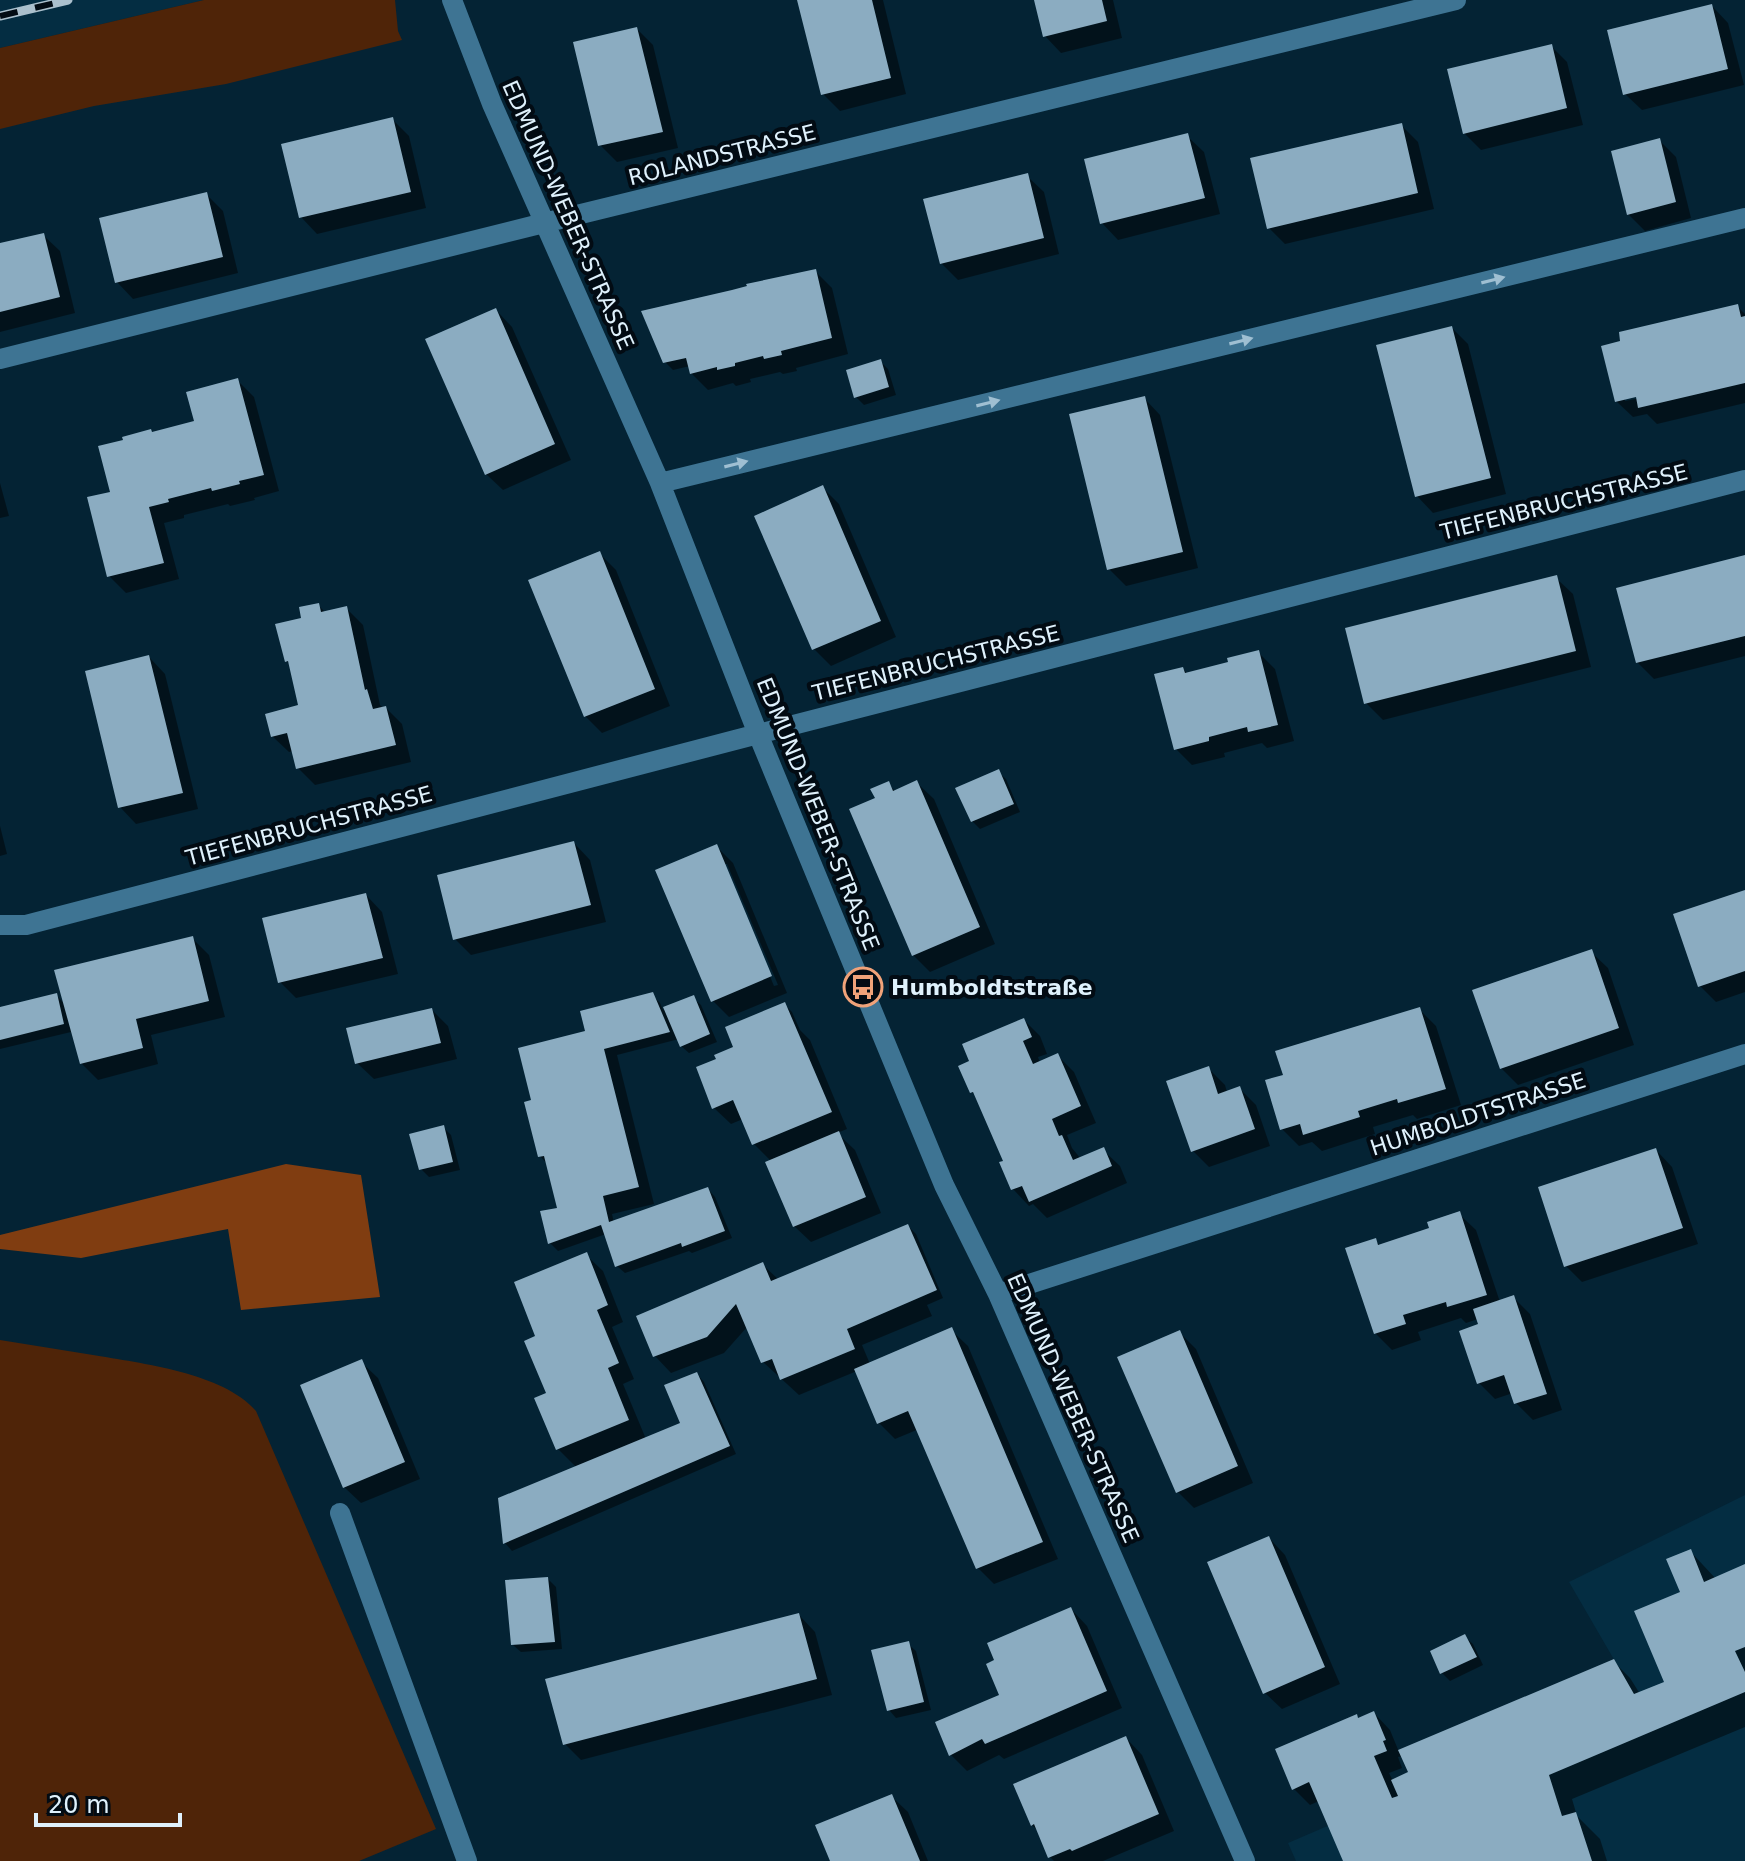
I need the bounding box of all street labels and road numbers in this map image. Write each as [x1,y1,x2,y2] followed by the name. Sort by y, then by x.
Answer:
[497,77,639,353] street label: EDMUND-WEBER-STRASSE
[626,120,818,190] street label: ROLANDSTRASSE
[1437,459,1690,545] street label: TIEFENBRUCHSTRASSE
[809,620,1062,706] street label: TIEFENBRUCHSTRASSE
[752,674,884,954] street label: EDMUND-WEBER-STRASSE
[182,781,435,871] street label: TIEFENBRUCHSTRASSE
[1367,1067,1589,1161] street label: HUMBOLDTSTRASSE
[1002,1270,1144,1546] street label: EDMUND-WEBER-STRASSE

